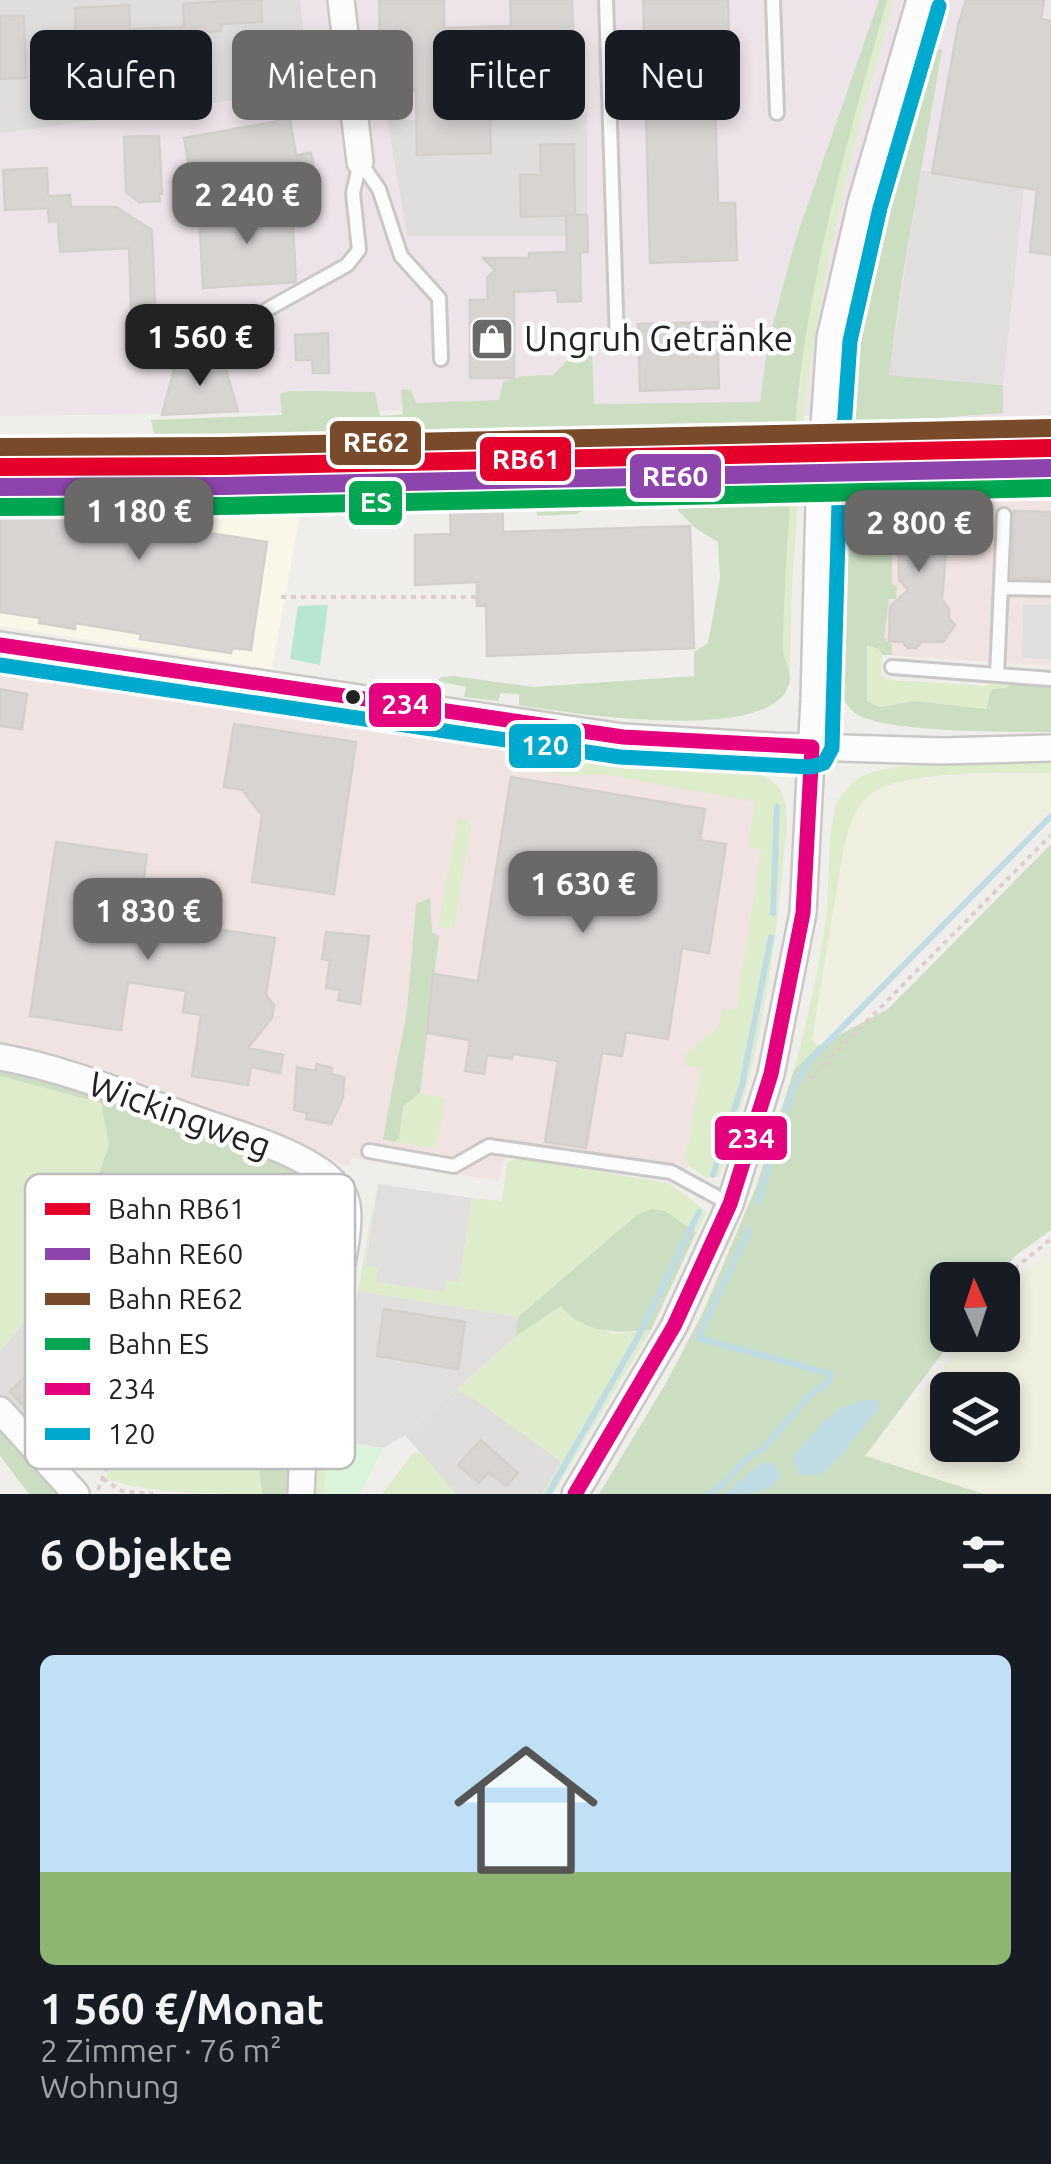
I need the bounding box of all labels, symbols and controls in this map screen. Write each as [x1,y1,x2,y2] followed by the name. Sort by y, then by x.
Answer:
[30,30,212,120] chip: Kaufen
[232,30,413,120] chip: Mieten
[433,30,585,120] chip: Filter
[605,30,740,120] chip: Neu
[155,162,339,247] pin: 2 240 €
[194,176,300,212] text: 2 240 €
[108,304,292,389] pin: 1 560 €
[469,316,515,362] shop icon: Ungruh Getränke
[147,318,253,354] text: 1 560 €
[524,318,793,358] place label: Ungruh Getränke
[328,419,423,467] line badge: RE62
[343,426,409,457] text: RE62
[478,435,573,483] line badge: RB61
[492,443,560,474] text: RB61
[628,452,723,500] line badge: RE60
[642,460,708,491] text: RE60
[47,478,231,563] pin: 1 180 €
[347,479,404,527] line badge: ES
[360,486,392,517] text: ES
[827,490,1011,575] pin: 2 800 €
[86,492,192,528] text: 1 180 €
[866,504,972,540] text: 2 800 €
[367,681,443,729] line badge: 234
[343,687,363,707] unlabelled marker
[381,688,429,719] text: 234
[507,722,583,770] line badge: 120
[521,729,569,760] text: 120
[491,851,675,936] pin: 1 630 €
[530,865,636,901] text: 1 630 €
[56,878,240,963] pin: 1 830 €
[95,892,201,928] text: 1 830 €
[84,1063,277,1165] street label: Wickingweg
[713,1114,789,1162] line badge: 234
[727,1122,775,1153] text: 234
[25,1174,355,1469] legend
[108,1193,245,1224] text: Bahn RB61
[108,1238,243,1269] text: Bahn RE60
[930,1262,1020,1352] north arrow
[930,1262,1020,1462] map controls
[108,1283,243,1314] text: Bahn RE62
[108,1328,209,1359] text: Bahn ES
[930,1372,1020,1462] button: layers
[108,1373,155,1404] text: 234
[108,1418,155,1449] text: 120
[956,1527,1011,1582] icon: filters
[40,1531,233,1578] text: 6 Objekte
[436,1720,616,1900] icon: home
[40,1985,324,2032] text: 1 560 €/Monat
[40,2032,282,2068] text: 2 Zimmer · 76 m²
[40,2068,179,2104] text: Wohnung

